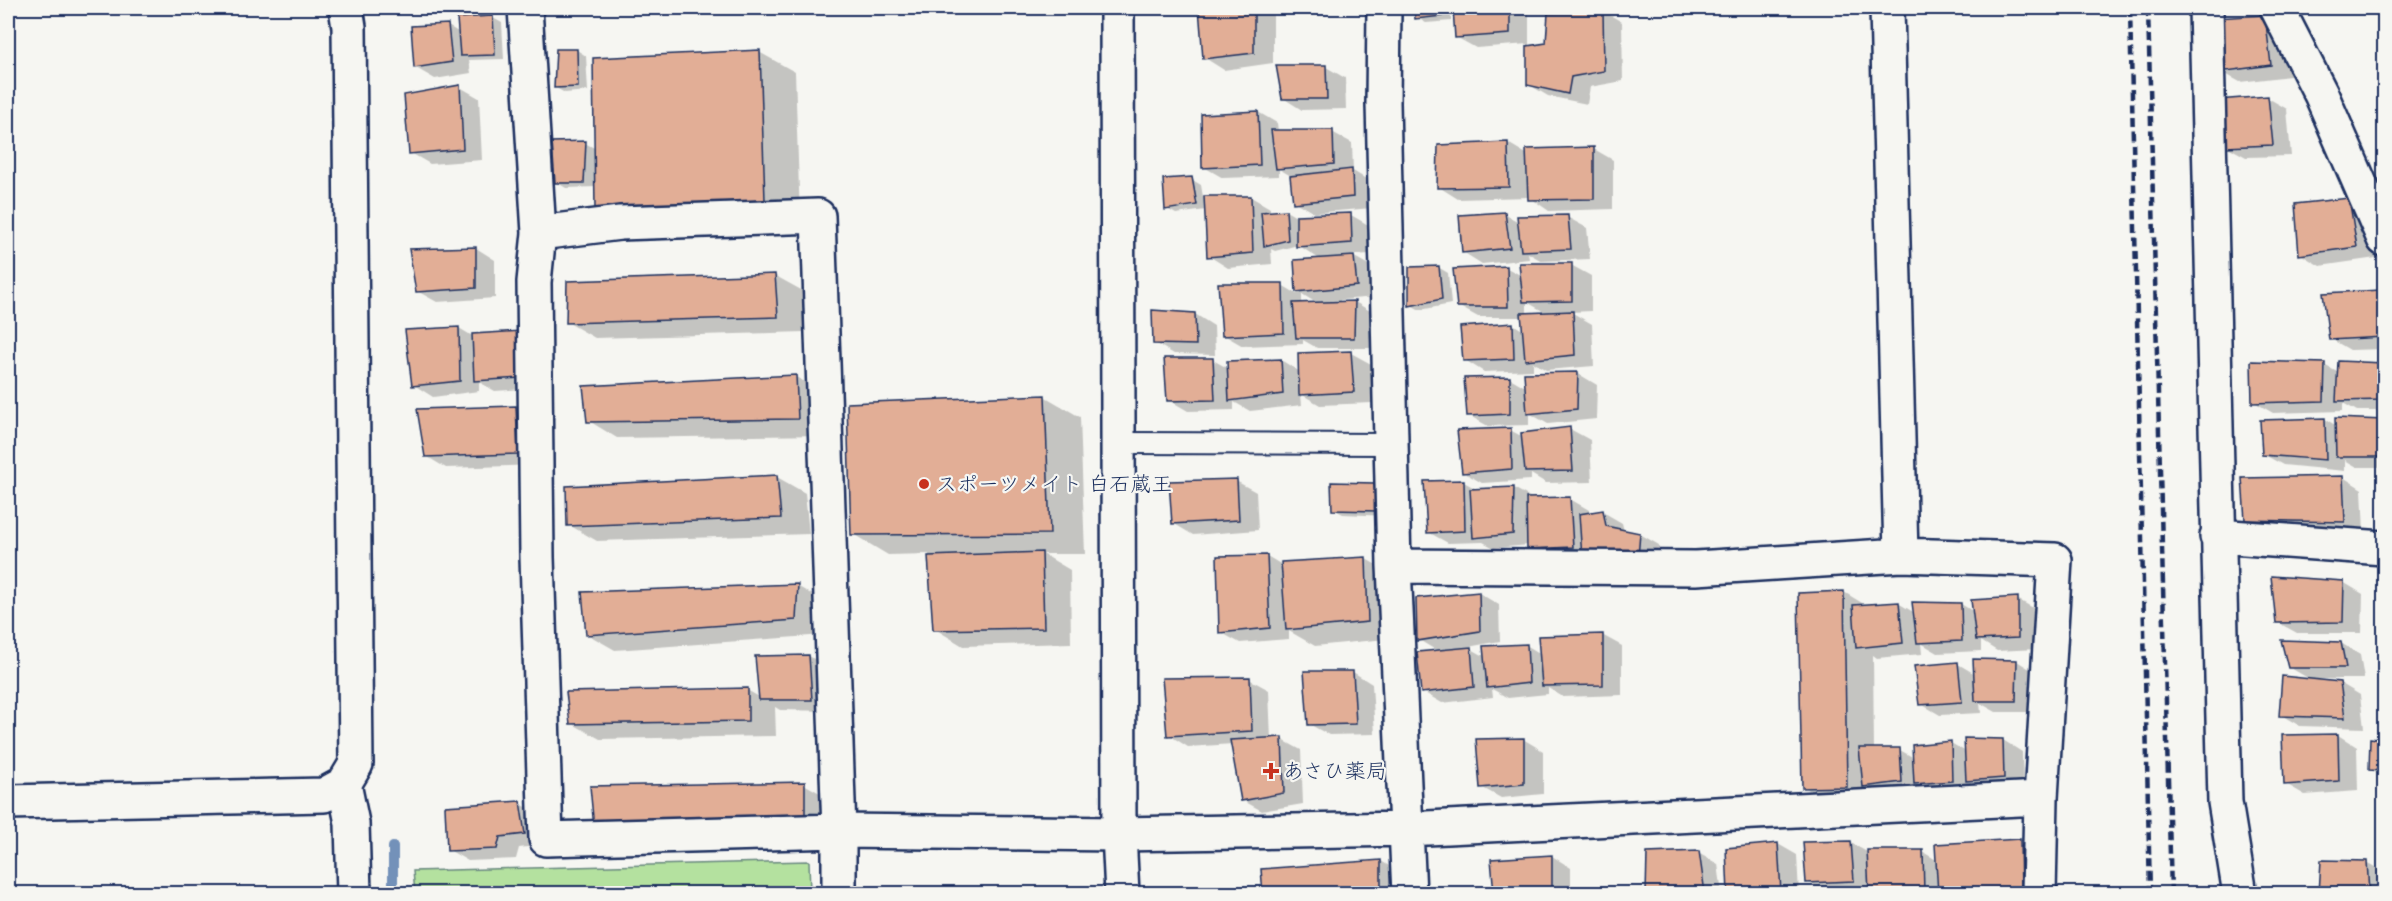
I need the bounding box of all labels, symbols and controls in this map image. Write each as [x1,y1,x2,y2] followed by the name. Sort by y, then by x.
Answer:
[936,471,1172,499] place label: スポーツメイト 白石蔵王
[917,477,931,491] marker: スポーツメイト 白石蔵王
[1283,758,1387,786] place label: あさひ薬局
[1264,764,1278,778] marker: あさひ薬局

